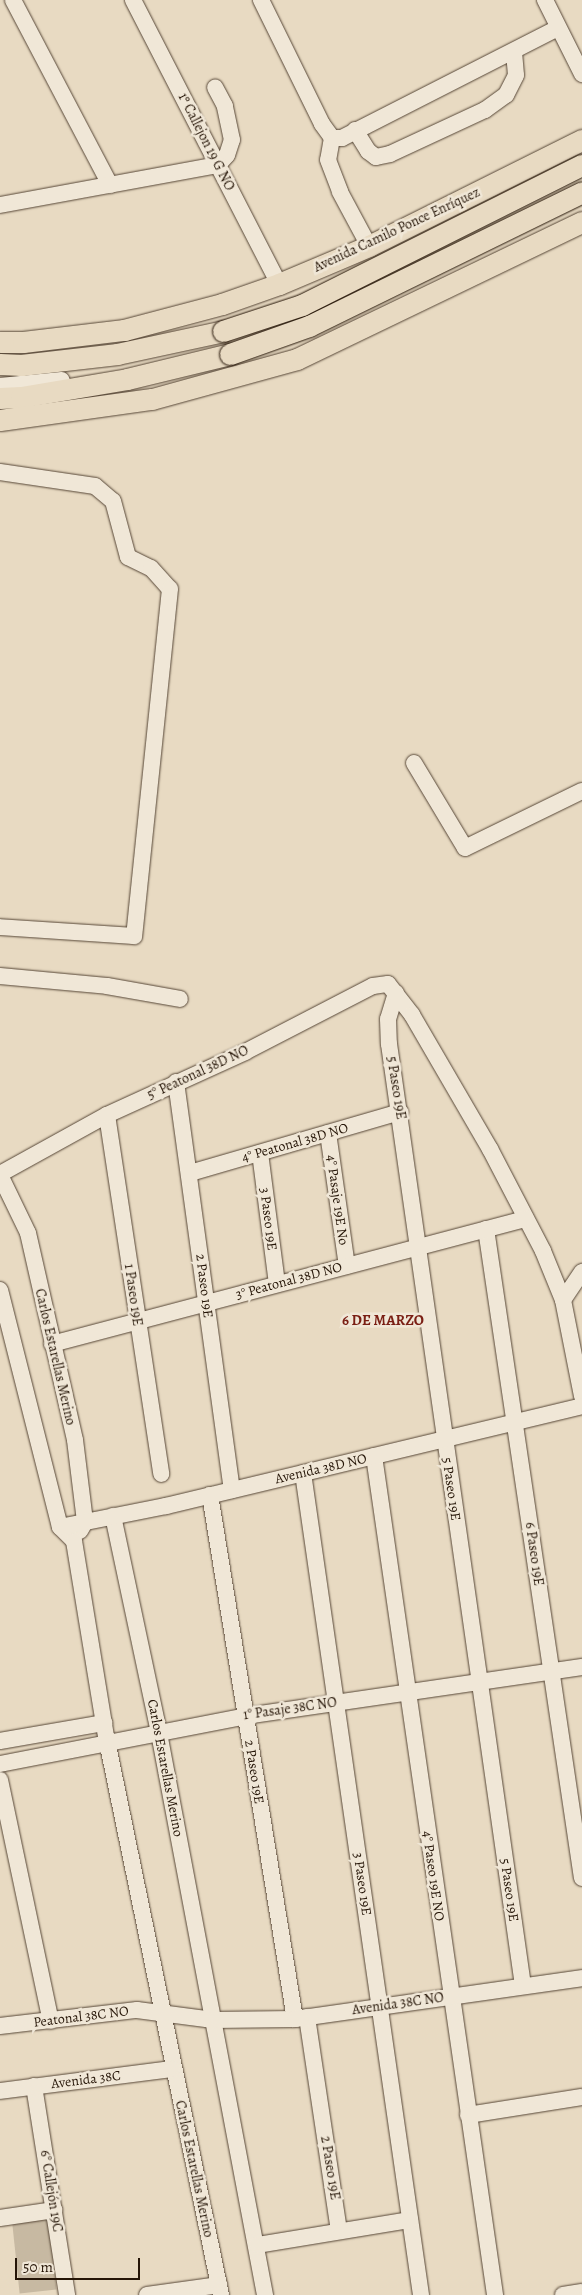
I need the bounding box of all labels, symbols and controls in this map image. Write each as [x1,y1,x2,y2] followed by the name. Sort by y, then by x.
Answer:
[174,90,238,194] street label: 1º Callejon 19 G NO
[311,184,483,276] street label: Avenida Camilo Ponce Enríquez
[145,1042,251,1104] street label: 5° Peatonal 38D NO
[383,1055,409,1121] street label: 5 Paseo 19E
[240,1120,350,1166] street label: 4° Peatonal 38D NO
[322,1154,352,1246] street label: 4° Pasaje 19E No
[256,1186,280,1252] street label: 3 Paseo 19E
[192,1253,216,1319] street label: 2 Paseo 19E
[234,1259,344,1303] street label: 3° Peatonal 38D NO
[120,1263,146,1327] street label: 1 Paseo 19E
[31,1287,79,1427] street label: Carlos Estarellas Merino
[342,1312,424,1330] district label: 6 DE MARZO
[274,1450,368,1488] street label: Avenida 38D NO
[438,1456,464,1522] street label: 5 Paseo 19E
[521,1521,547,1587] street label: 6 Paseo 19E
[242,1694,338,1724] street label: 1° Pasaje 38C NO
[143,1698,187,1838] street label: Carlos Estarellas Merino
[241,1739,267,1805] street label: 2 Paseo 19E
[418,1830,448,1922] street label: 4° Paseo 19E NO
[349,1851,375,1917] street label: 3 Paseo 19E
[496,1857,522,1923] street label: 5 Paseo 19E
[351,1989,445,2019] street label: Avenida 38C NO
[32,2003,130,2031] street label: Peatonal 38C NO
[50,2067,122,2093] street label: Avenida 38C
[171,2099,217,2239] street label: Carlos Estarellas Merino
[317,2135,343,2201] street label: 2 Paseo 19E
[36,2149,66,2233] street label: 6° Callejón 19C
[18,2248,142,2280] scale bar
[23,2257,53,2277] text: 50 m

